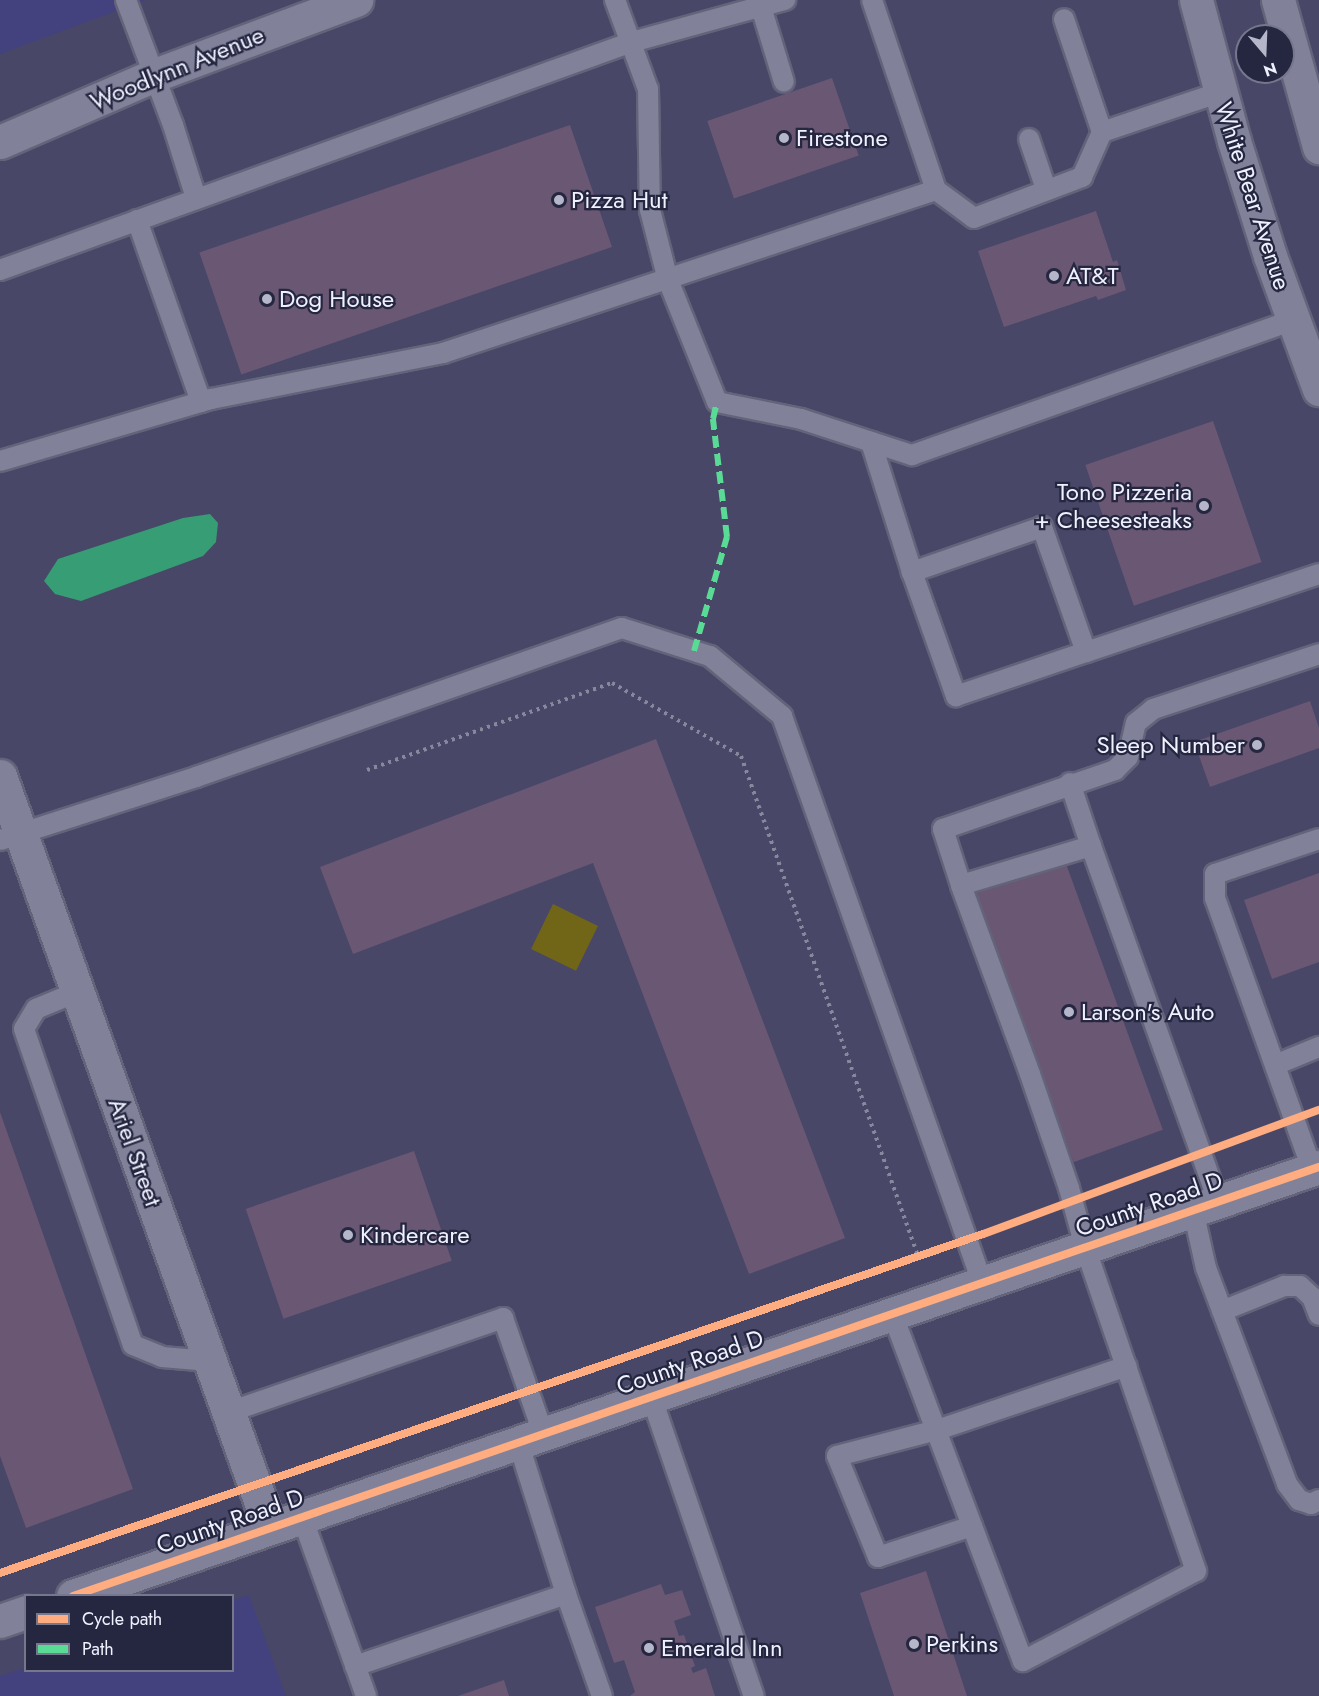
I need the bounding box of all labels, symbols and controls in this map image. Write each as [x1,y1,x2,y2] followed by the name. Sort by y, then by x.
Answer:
[86,20,268,116] street label: Woodlynn Avenue
[1235,24,1295,84] north arrow
[1261,57,1280,83] text: N
[1209,99,1297,293] street label: White Bear Avenue
[796,124,888,152] place label: Firestone
[777,131,791,145] marker: Firestone
[571,186,667,214] place label: Pizza Hut
[552,193,566,207] marker: Pizza Hut
[1066,262,1119,290] place label: AT&T
[1047,269,1061,283] marker: AT&T
[279,285,394,313] place label: Dog House
[260,292,274,306] marker: Dog House
[1035,478,1192,534] place label: Tono Pizzeria + Cheesesteaks
[1197,499,1211,513] marker: Tono Pizzeria + Cheesesteaks
[1097,731,1245,759] place label: Sleep Number
[1250,738,1264,752] marker: Sleep Number
[1081,998,1214,1026] place label: Larson's Auto
[1062,1005,1076,1019] marker: Larson's Auto
[102,1094,168,1210] street label: Ariel Street
[1072,1165,1226,1243] street label: County Road D
[360,1221,470,1249] place label: Kindercare
[341,1228,355,1242] marker: Kindercare
[613,1323,767,1401] street label: County Road D
[153,1482,307,1560] street label: County Road D
[24,1594,234,1672] legend
[82,1606,162,1632] text: Cycle path
[926,1630,998,1658] place label: Perkins
[661,1634,783,1662] place label: Emerald Inn
[82,1636,114,1662] text: Path
[907,1637,921,1651] marker: Perkins
[642,1641,656,1655] marker: Emerald Inn

